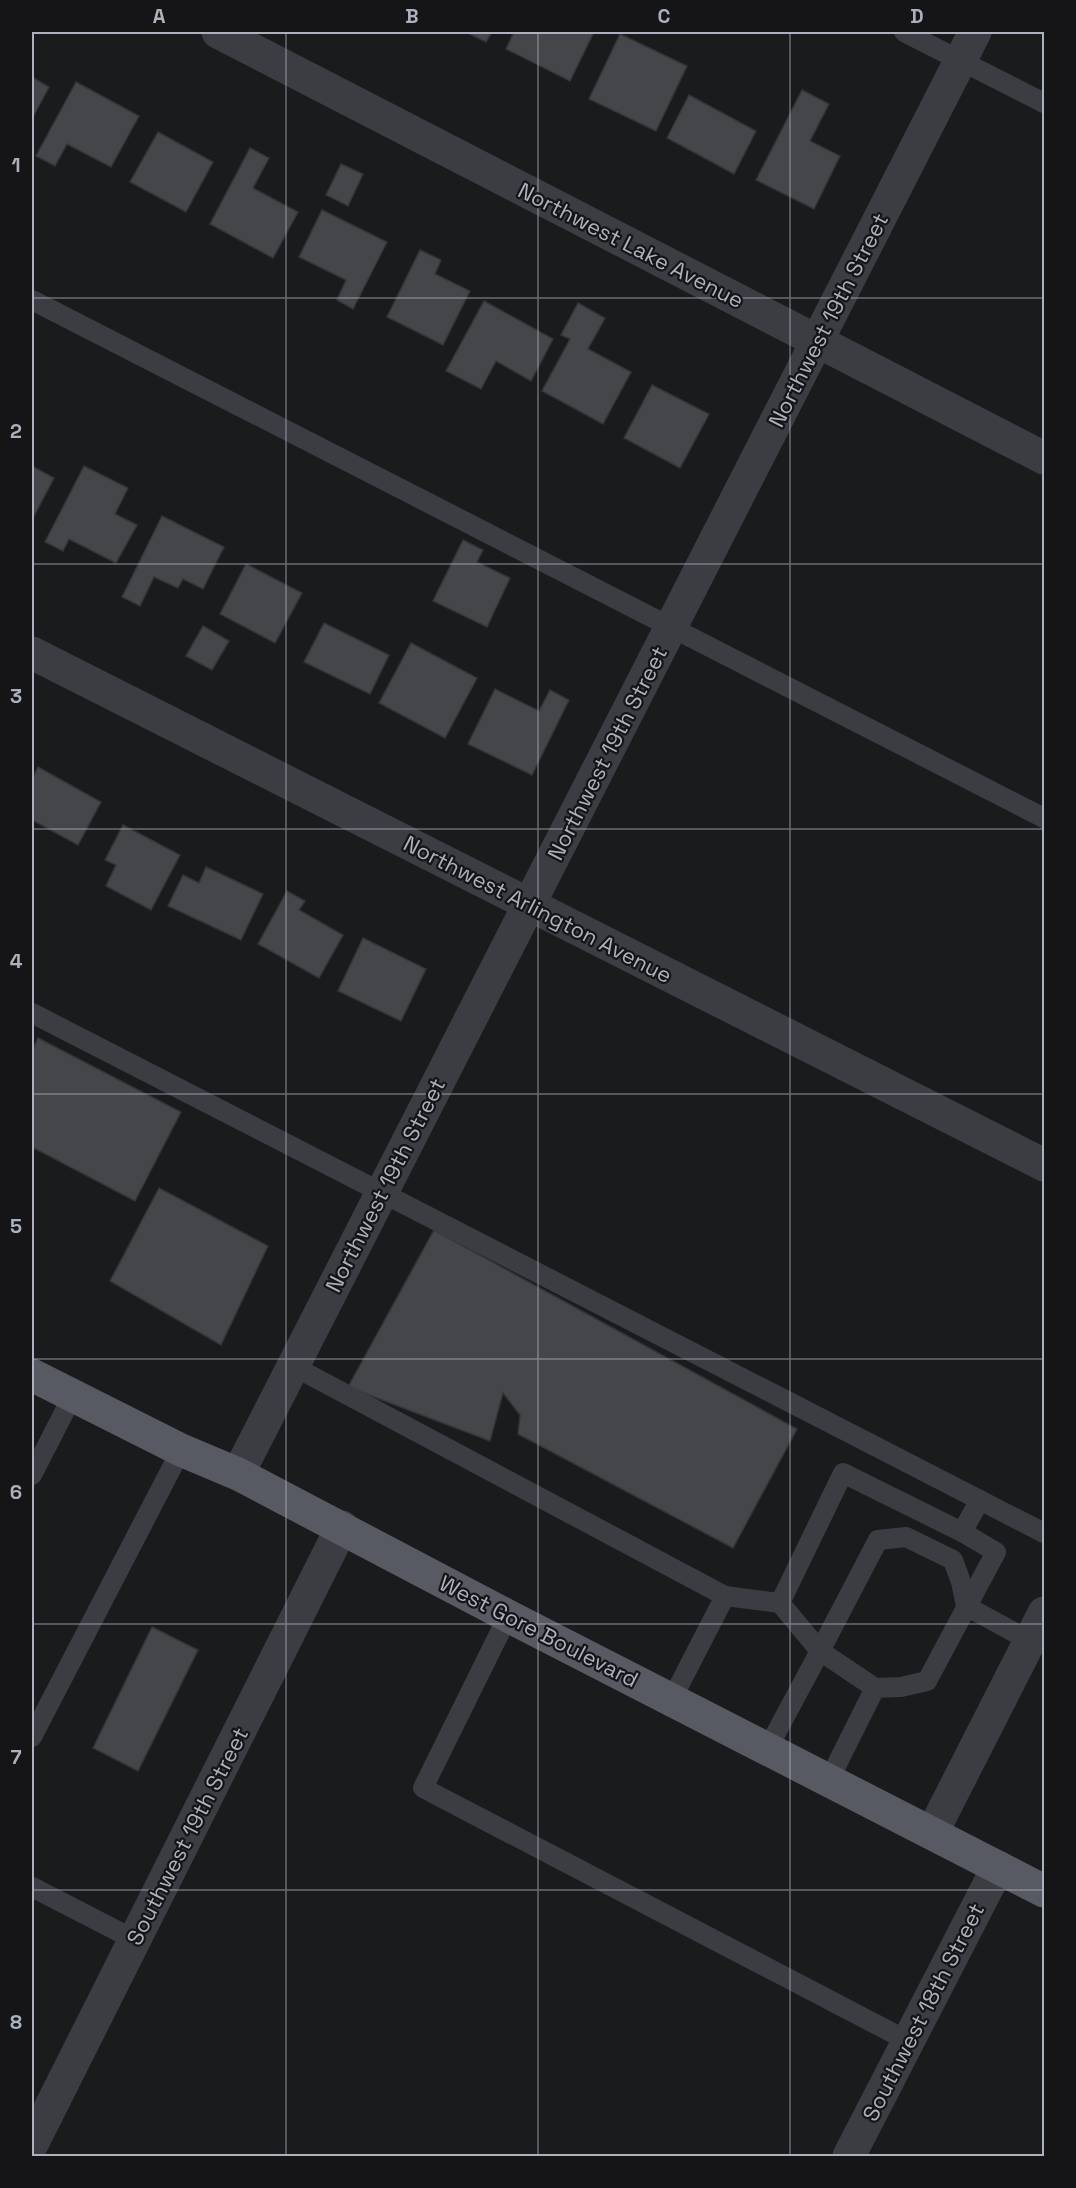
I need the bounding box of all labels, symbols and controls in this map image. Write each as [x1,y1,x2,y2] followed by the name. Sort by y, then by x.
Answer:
[153,3,166,29] text: A
[405,3,419,29] text: B
[658,3,671,29] text: C
[910,3,924,29] text: D
[11,152,21,178] text: 1
[513,176,749,314] street label: Northwest Lake Avenue
[762,208,894,432] street label: Northwest 19th Street
[10,418,22,444] text: 2
[541,641,673,865] street label: Northwest 19th Street
[10,683,22,709] text: 3
[399,829,677,989] street label: Northwest Arlington Avenue
[10,948,23,974] text: 4
[319,1073,451,1297] street label: Northwest 19th Street
[10,1213,22,1239] text: 5
[10,1479,22,1505] text: 6
[435,1569,643,1693] street label: West Gore Boulevard
[120,1722,254,1950] street label: Southwest 19th Street
[10,1744,22,1770] text: 7
[856,1898,990,2126] street label: Southwest 18th Street
[10,2009,22,2035] text: 8

